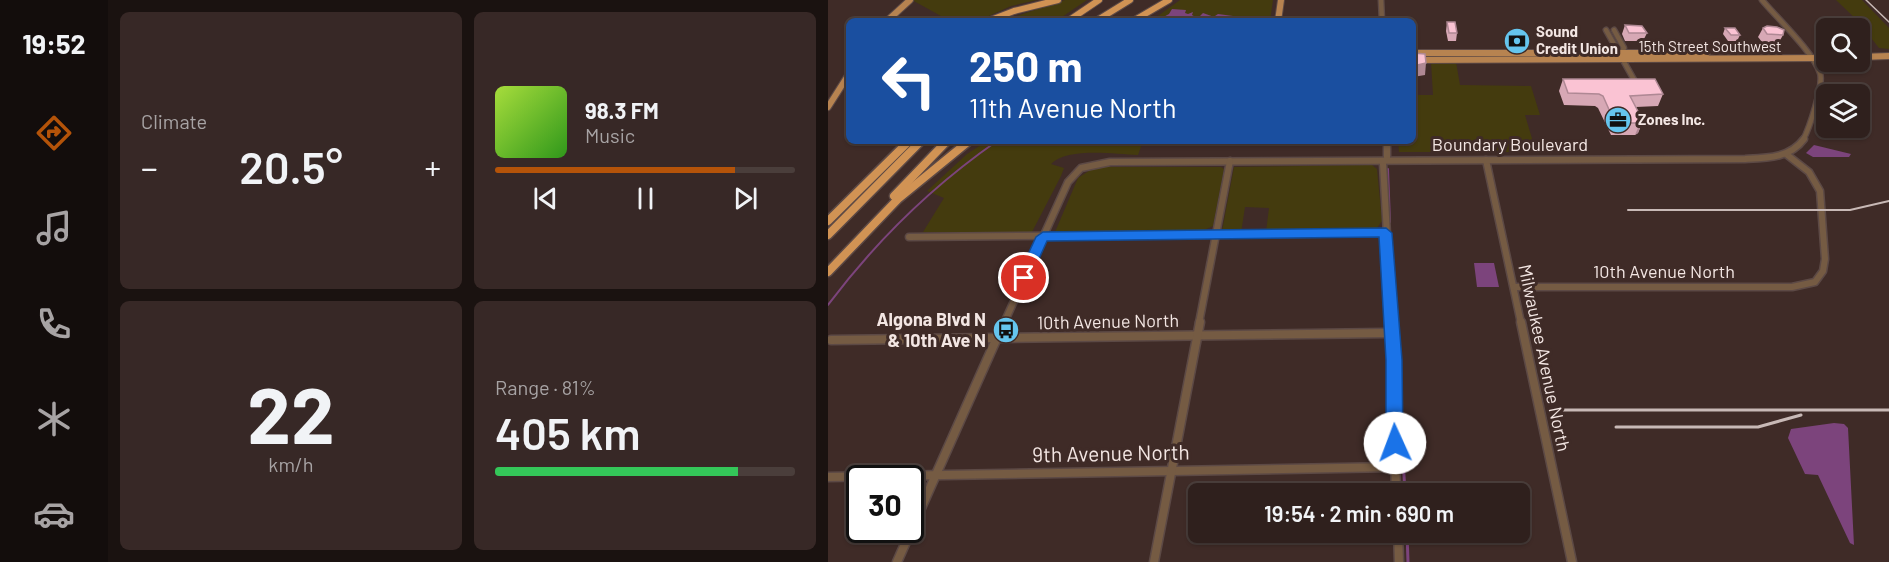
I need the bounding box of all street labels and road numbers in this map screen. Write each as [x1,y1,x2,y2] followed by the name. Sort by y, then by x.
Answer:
[1639,37,1781,55] street label: 15th Street Southwest
[1432,133,1588,155] street label: Boundary Boulevard
[1593,260,1735,282] street label: 10th Avenue North
[1514,262,1576,453] street label: Milwaukee Avenue North
[1037,309,1179,333] street label: 10th Avenue North
[1032,439,1190,466] street label: 9th Avenue North

